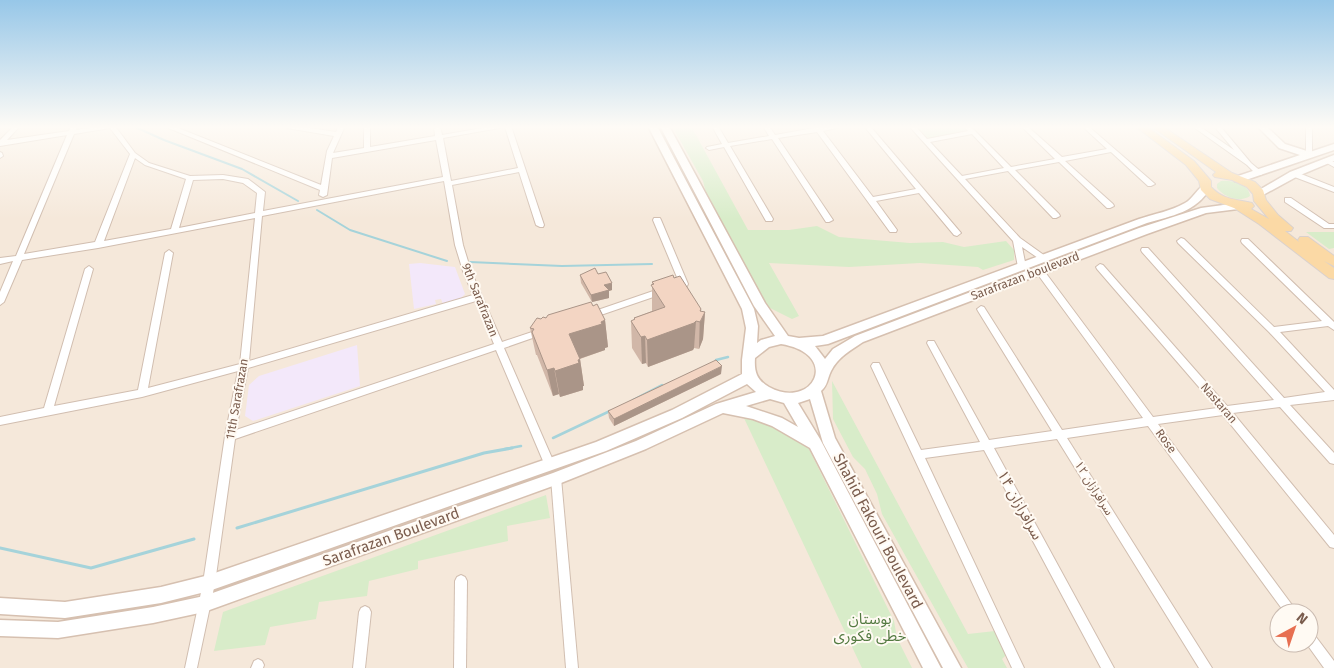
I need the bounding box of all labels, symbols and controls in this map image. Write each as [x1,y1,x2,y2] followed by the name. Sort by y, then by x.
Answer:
[969,249,1081,303] street label: Sarafrazan boulevard
[459,261,501,339] street label: 9th Sarafrazan
[223,357,251,441] street label: 11th Sarafrazan
[1198,380,1240,426] street label: Nastaran
[1153,426,1179,456] street label: Rose
[829,450,927,612] street label: Shahid Fakouri Boulevard
[1072,458,1116,518] street label: سرافرازان ۱۲
[993,467,1047,543] street label: سرافرازان ۱۴
[320,504,462,570] street label: Sarafrazan Boulevard
[1269,603,1319,653] north arrow
[1293,609,1311,628] text: N
[834,610,907,645] park label: بوستان خطی فکوری

